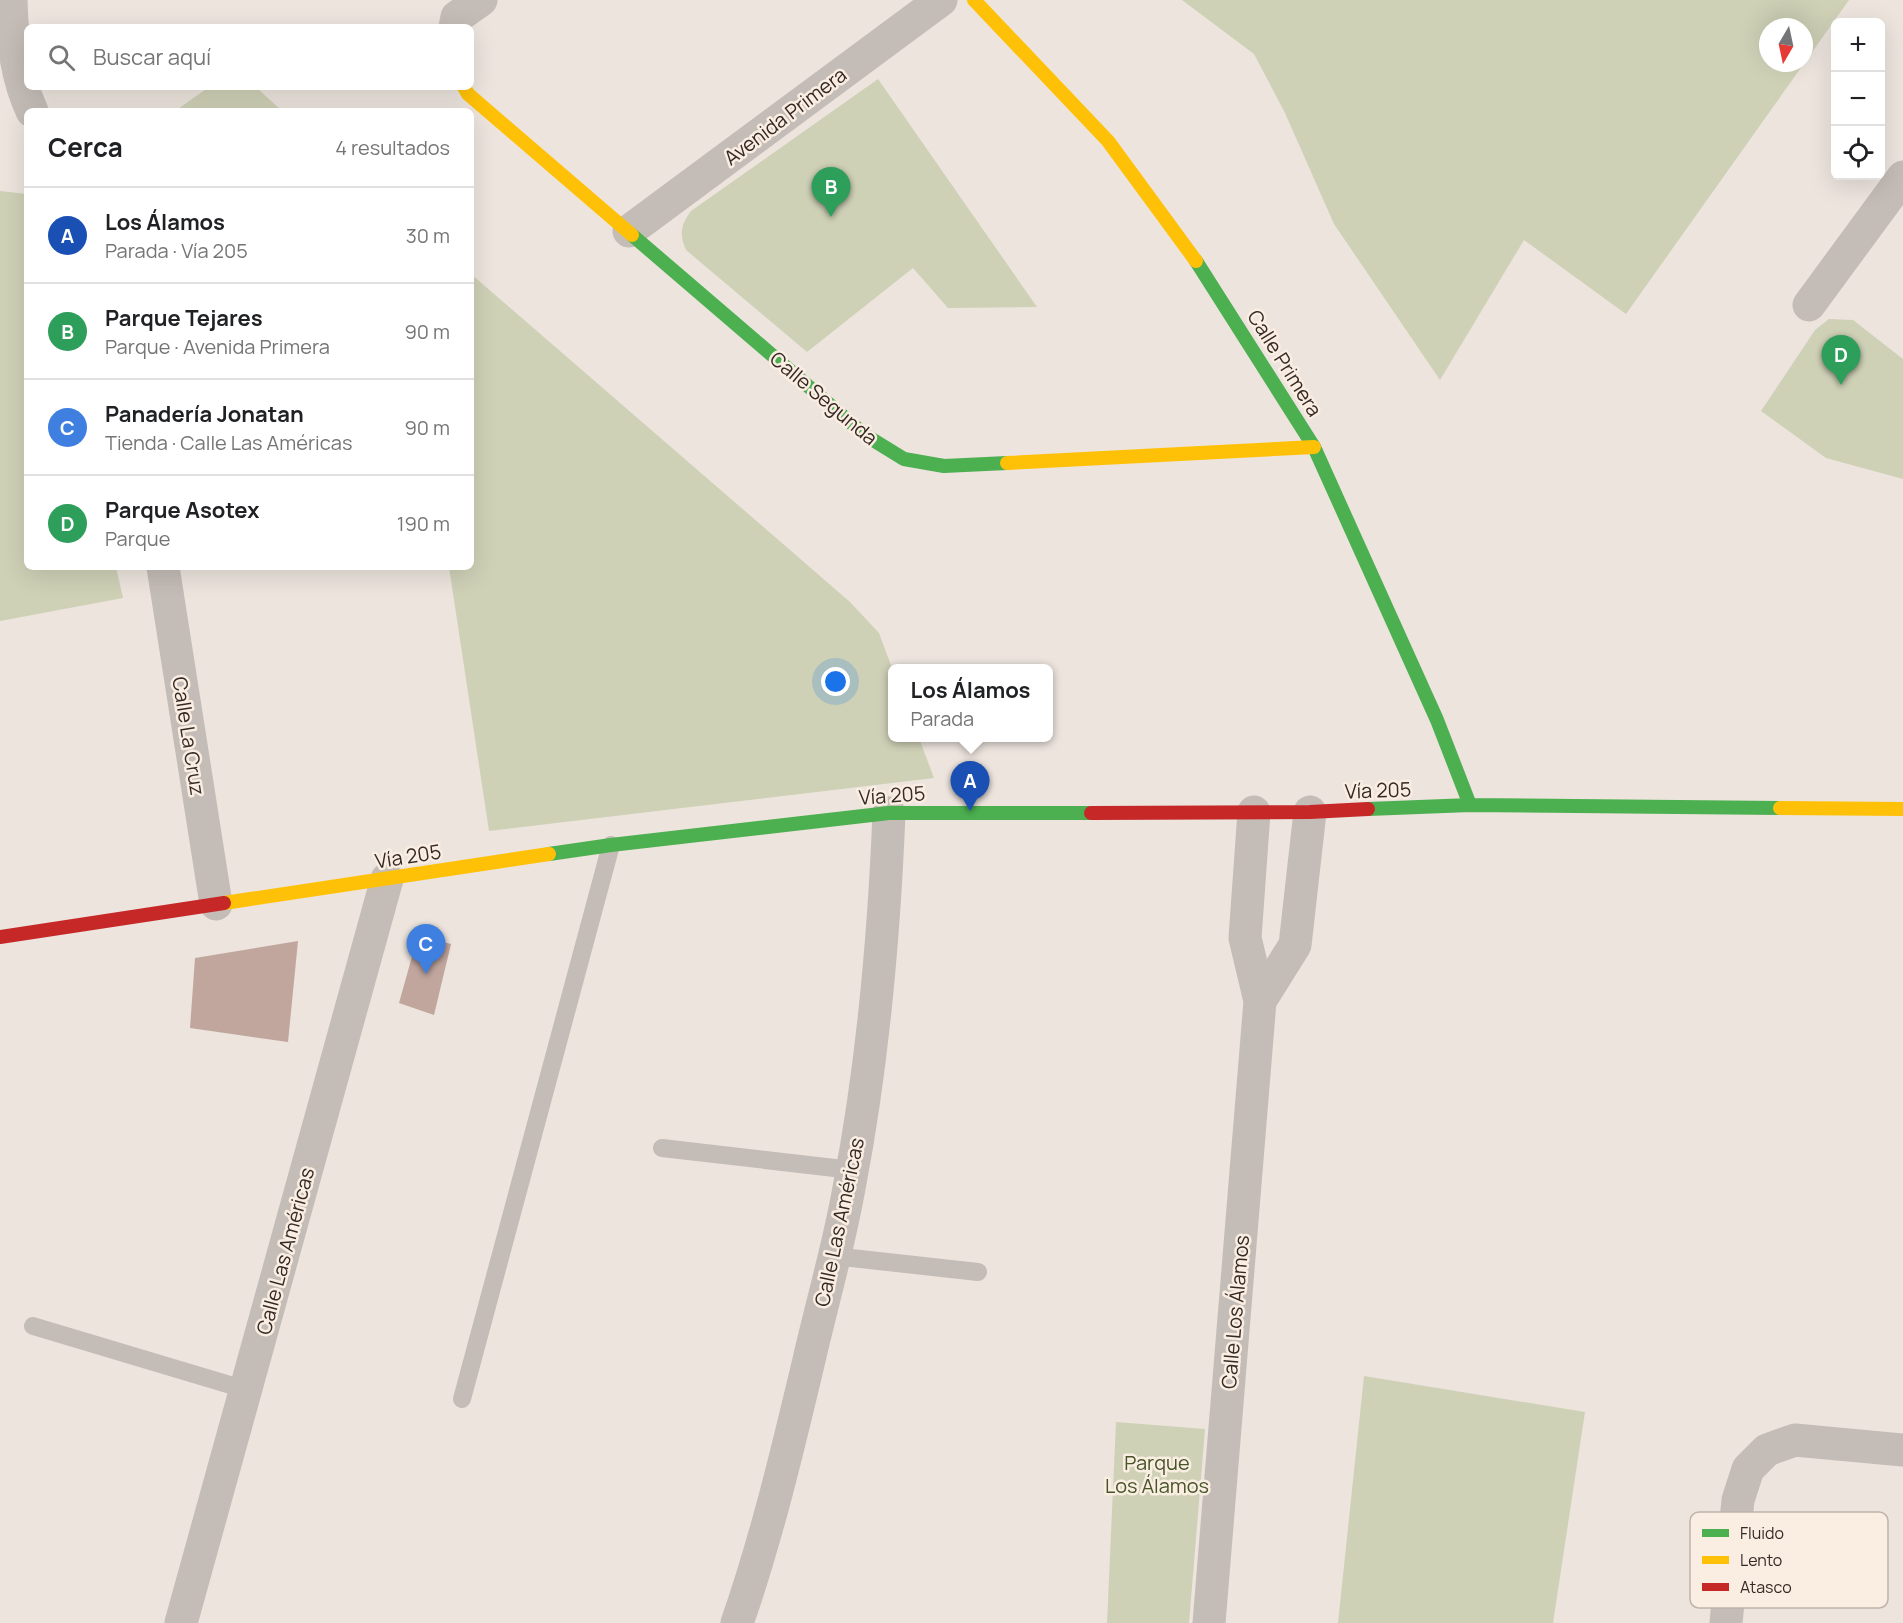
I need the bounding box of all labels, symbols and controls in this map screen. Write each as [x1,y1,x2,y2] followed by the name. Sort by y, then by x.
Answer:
[1759,18,1813,72] north arrow
[1831,18,1885,180] map controls
[1831,18,1885,72] button: +
[24,24,474,90] search box
[45,41,78,74] icon: search
[93,42,211,72] text: Buscar aquí
[718,61,852,171] street label: Avenida Primera
[1831,72,1885,126] button: −
[1831,126,1885,180] button: locate
[48,129,123,165] text: Cerca
[335,134,450,161] text: 4 resultados
[812,168,850,217] pin: B
[105,207,225,237] text: Los Álamos
[61,222,74,249] text: A
[406,222,450,249] text: 30 m
[105,237,248,264] text: Parada · Vía 205
[105,303,263,333] text: Parque Tejares
[1242,305,1328,421] street label: Calle Primera
[61,318,74,345] text: B
[404,318,450,345] text: 90 m
[105,333,330,360] text: Parque · Avenida Primera
[1822,336,1860,385] pin: D
[764,345,884,451] street label: Calle Segunda
[105,399,304,429] text: Panadería Jonatan
[60,414,75,441] text: C
[404,414,450,441] text: 90 m
[105,429,352,456] text: Tienda · Calle Las Américas
[105,495,259,525] text: Parque Asotex
[60,510,75,537] text: D
[397,510,450,537] text: 190 m
[105,525,170,552] text: Parque
[888,664,1053,742] popup
[821,667,850,696] your location
[166,675,212,797] street label: Calle La Cruz
[911,675,1030,705] text: Los Álamos
[911,705,974,732] text: Parada
[950,762,990,811] pin: A
[1344,775,1412,805] street label: Vía 205
[858,779,926,811] street label: Vía 205
[373,837,443,875] street label: Vía 205
[406,924,446,974] pin: C
[808,1135,870,1309] street label: Calle Las Américas
[250,1164,320,1338] street label: Calle Las Américas
[1215,1234,1255,1390] street label: Calle Los Álamos
[1105,1449,1209,1499] park label: Parque Los Álamos
[1690,1512,1888,1608] legend
[1740,1522,1784,1544] text: Fluido
[1740,1549,1782,1571] text: Lento
[1740,1576,1792,1598] text: Atasco

